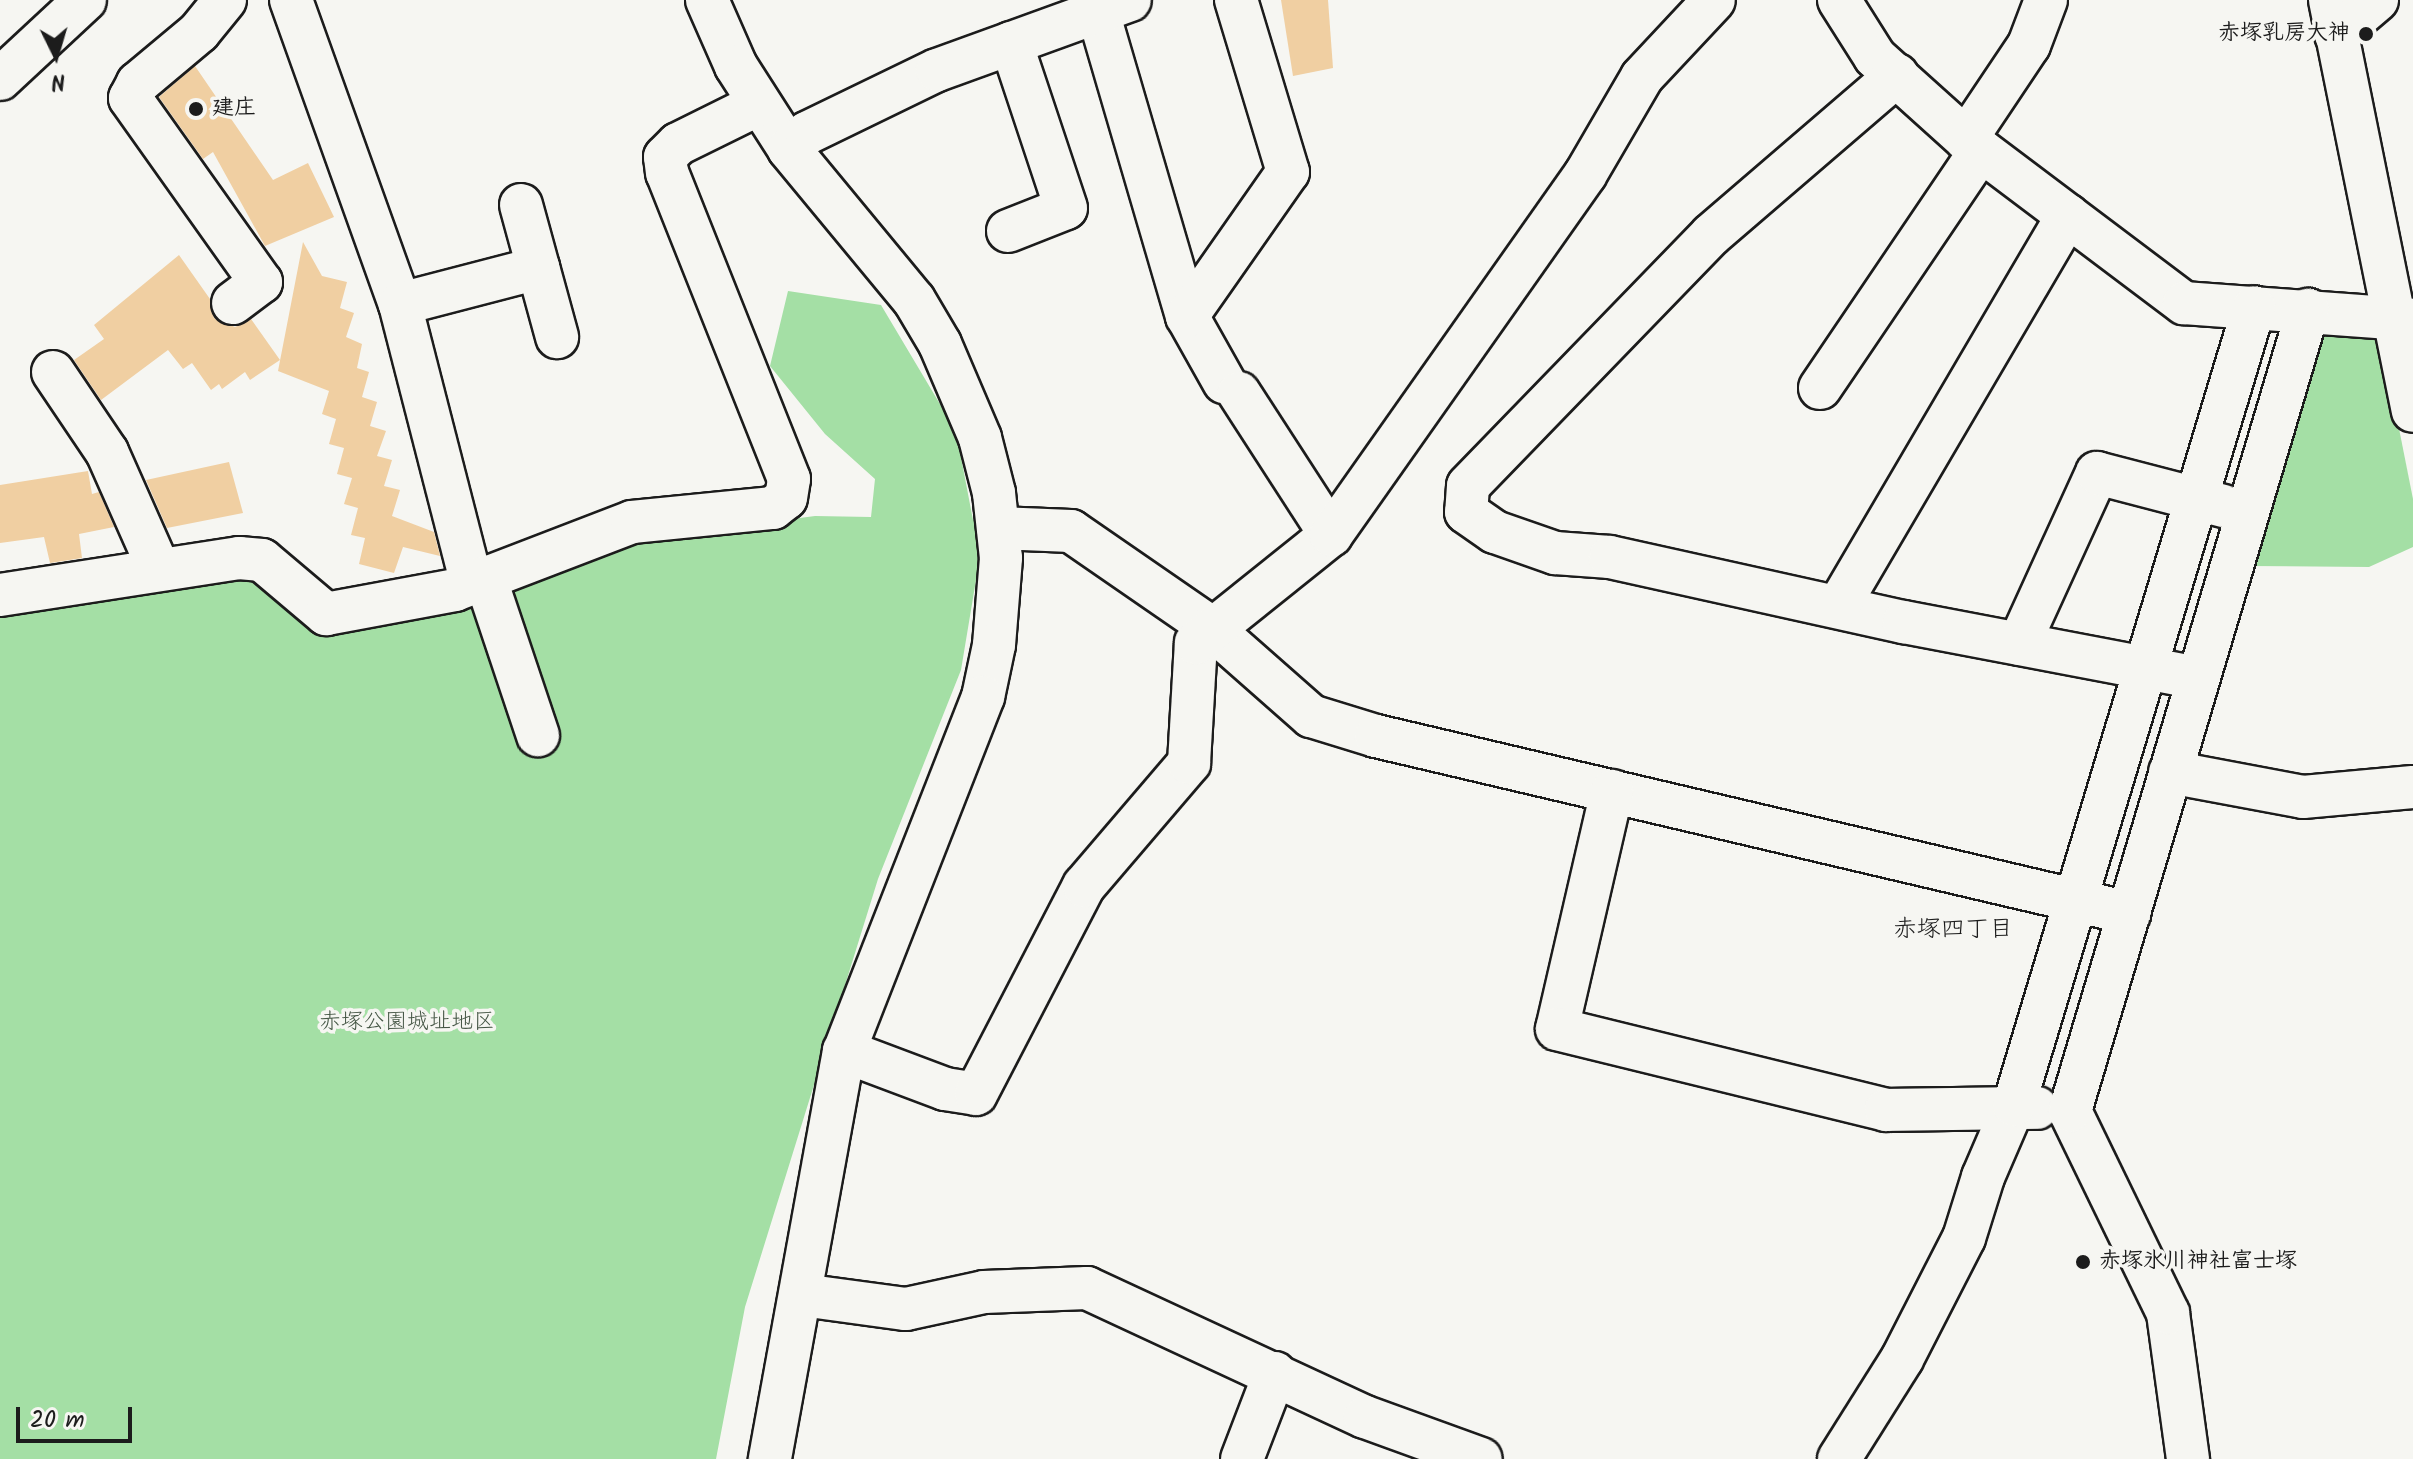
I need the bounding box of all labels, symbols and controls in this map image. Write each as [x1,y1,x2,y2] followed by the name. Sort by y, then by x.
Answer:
[16,16,96,96] north arrow
[2218,21,2350,47] place label: 赤塚乳房大神
[2357,25,2375,43] marker: 赤塚乳房大神
[50,62,67,98] text: N
[212,96,256,122] place label: 建庄
[187,100,205,118] marker: 建庄
[1893,916,2013,944] district label: 赤塚四丁目
[319,1010,495,1036] park label: 赤塚公園城址地区
[2099,1249,2297,1275] place label: 赤塚氷川神社富士塚
[2074,1253,2092,1271] marker: 赤塚氷川神社富士塚
[20,1391,136,1441] scale bar
[30,1401,85,1440] text: 20 m

